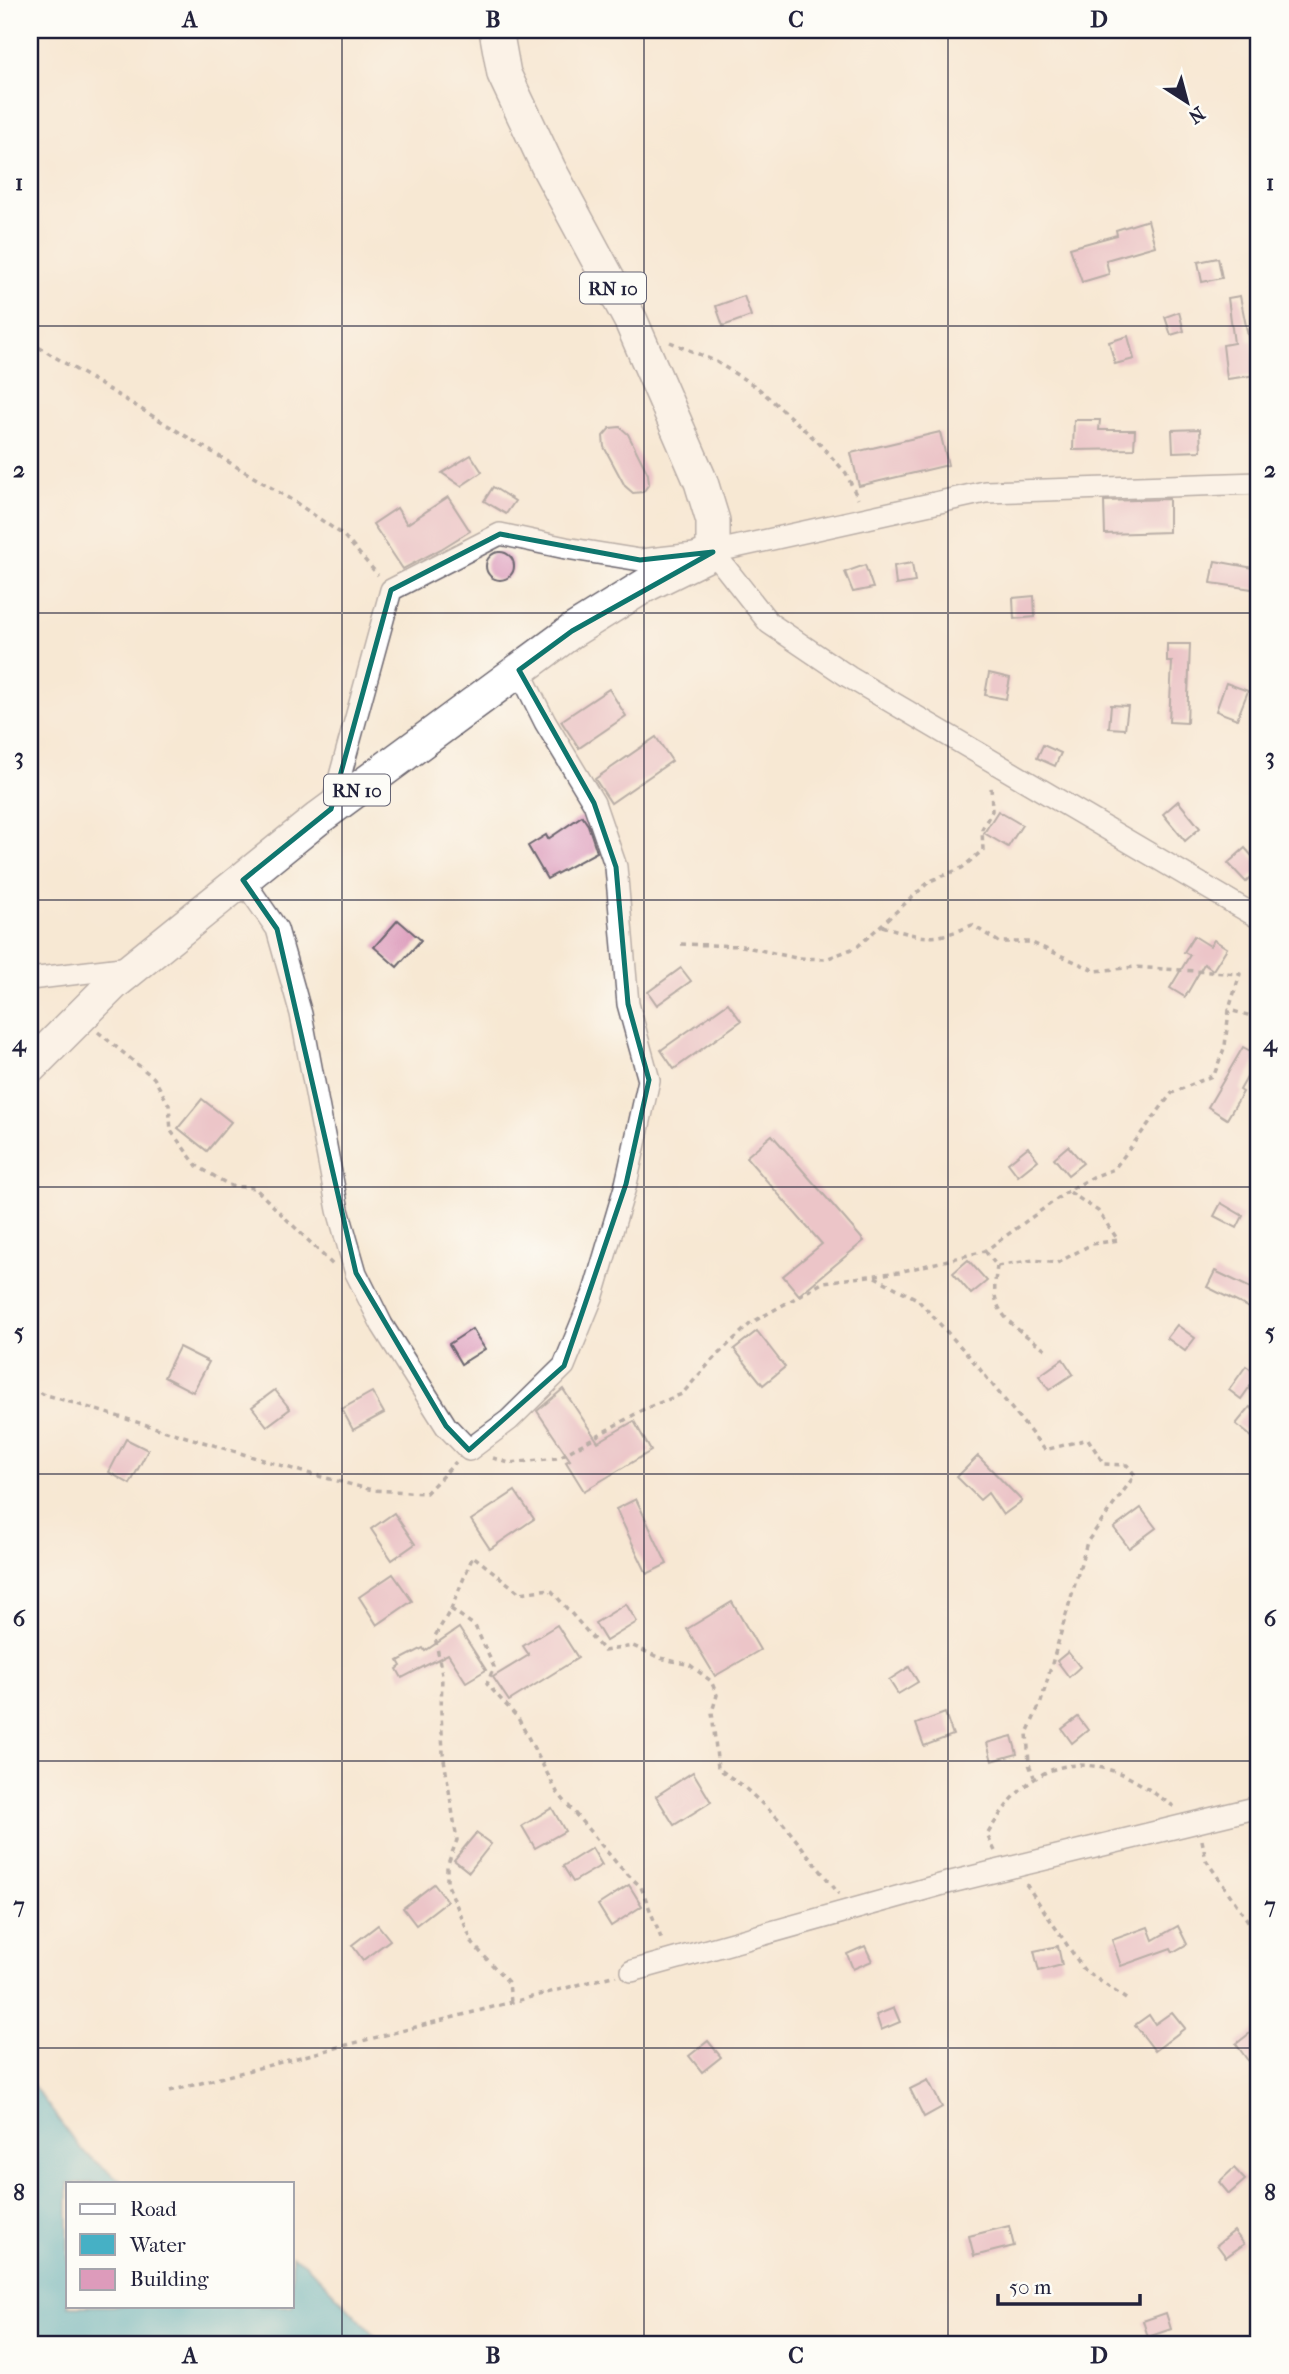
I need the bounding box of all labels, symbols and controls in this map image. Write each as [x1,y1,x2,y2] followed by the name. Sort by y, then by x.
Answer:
[181,6,199,33] text: A
[486,6,501,33] text: B
[788,6,804,33] text: C
[1090,6,1108,33] text: D
[1152,66,1222,136] north arrow
[1184,102,1209,128] text: N
[15,169,23,196] text: 1
[1266,169,1274,196] text: 1
[580,272,646,304] road number: RN 10
[13,456,25,483] text: 2
[1264,456,1276,483] text: 2
[14,743,24,770] text: 3
[1265,743,1275,770] text: 3
[324,775,390,806] road number: RN 10
[11,1030,27,1057] text: 4
[1262,1030,1278,1057] text: 4
[14,1318,24,1345] text: 5
[1265,1318,1275,1345] text: 5
[13,1605,26,1632] text: 6
[1264,1605,1277,1632] text: 6
[12,1892,25,1919] text: 7
[1263,1892,1276,1919] text: 7
[13,2179,25,2206] text: 8
[1264,2179,1276,2206] text: 8
[66,2182,294,2308] legend
[130,2197,177,2221] text: Road
[129,2233,186,2257] text: Water
[998,2262,1140,2306] scale bar
[130,2267,209,2291] text: Building
[1009,2275,1052,2299] text: 50 m
[181,2342,199,2369] text: A
[486,2342,501,2369] text: B
[788,2342,804,2369] text: C
[1090,2342,1108,2369] text: D

